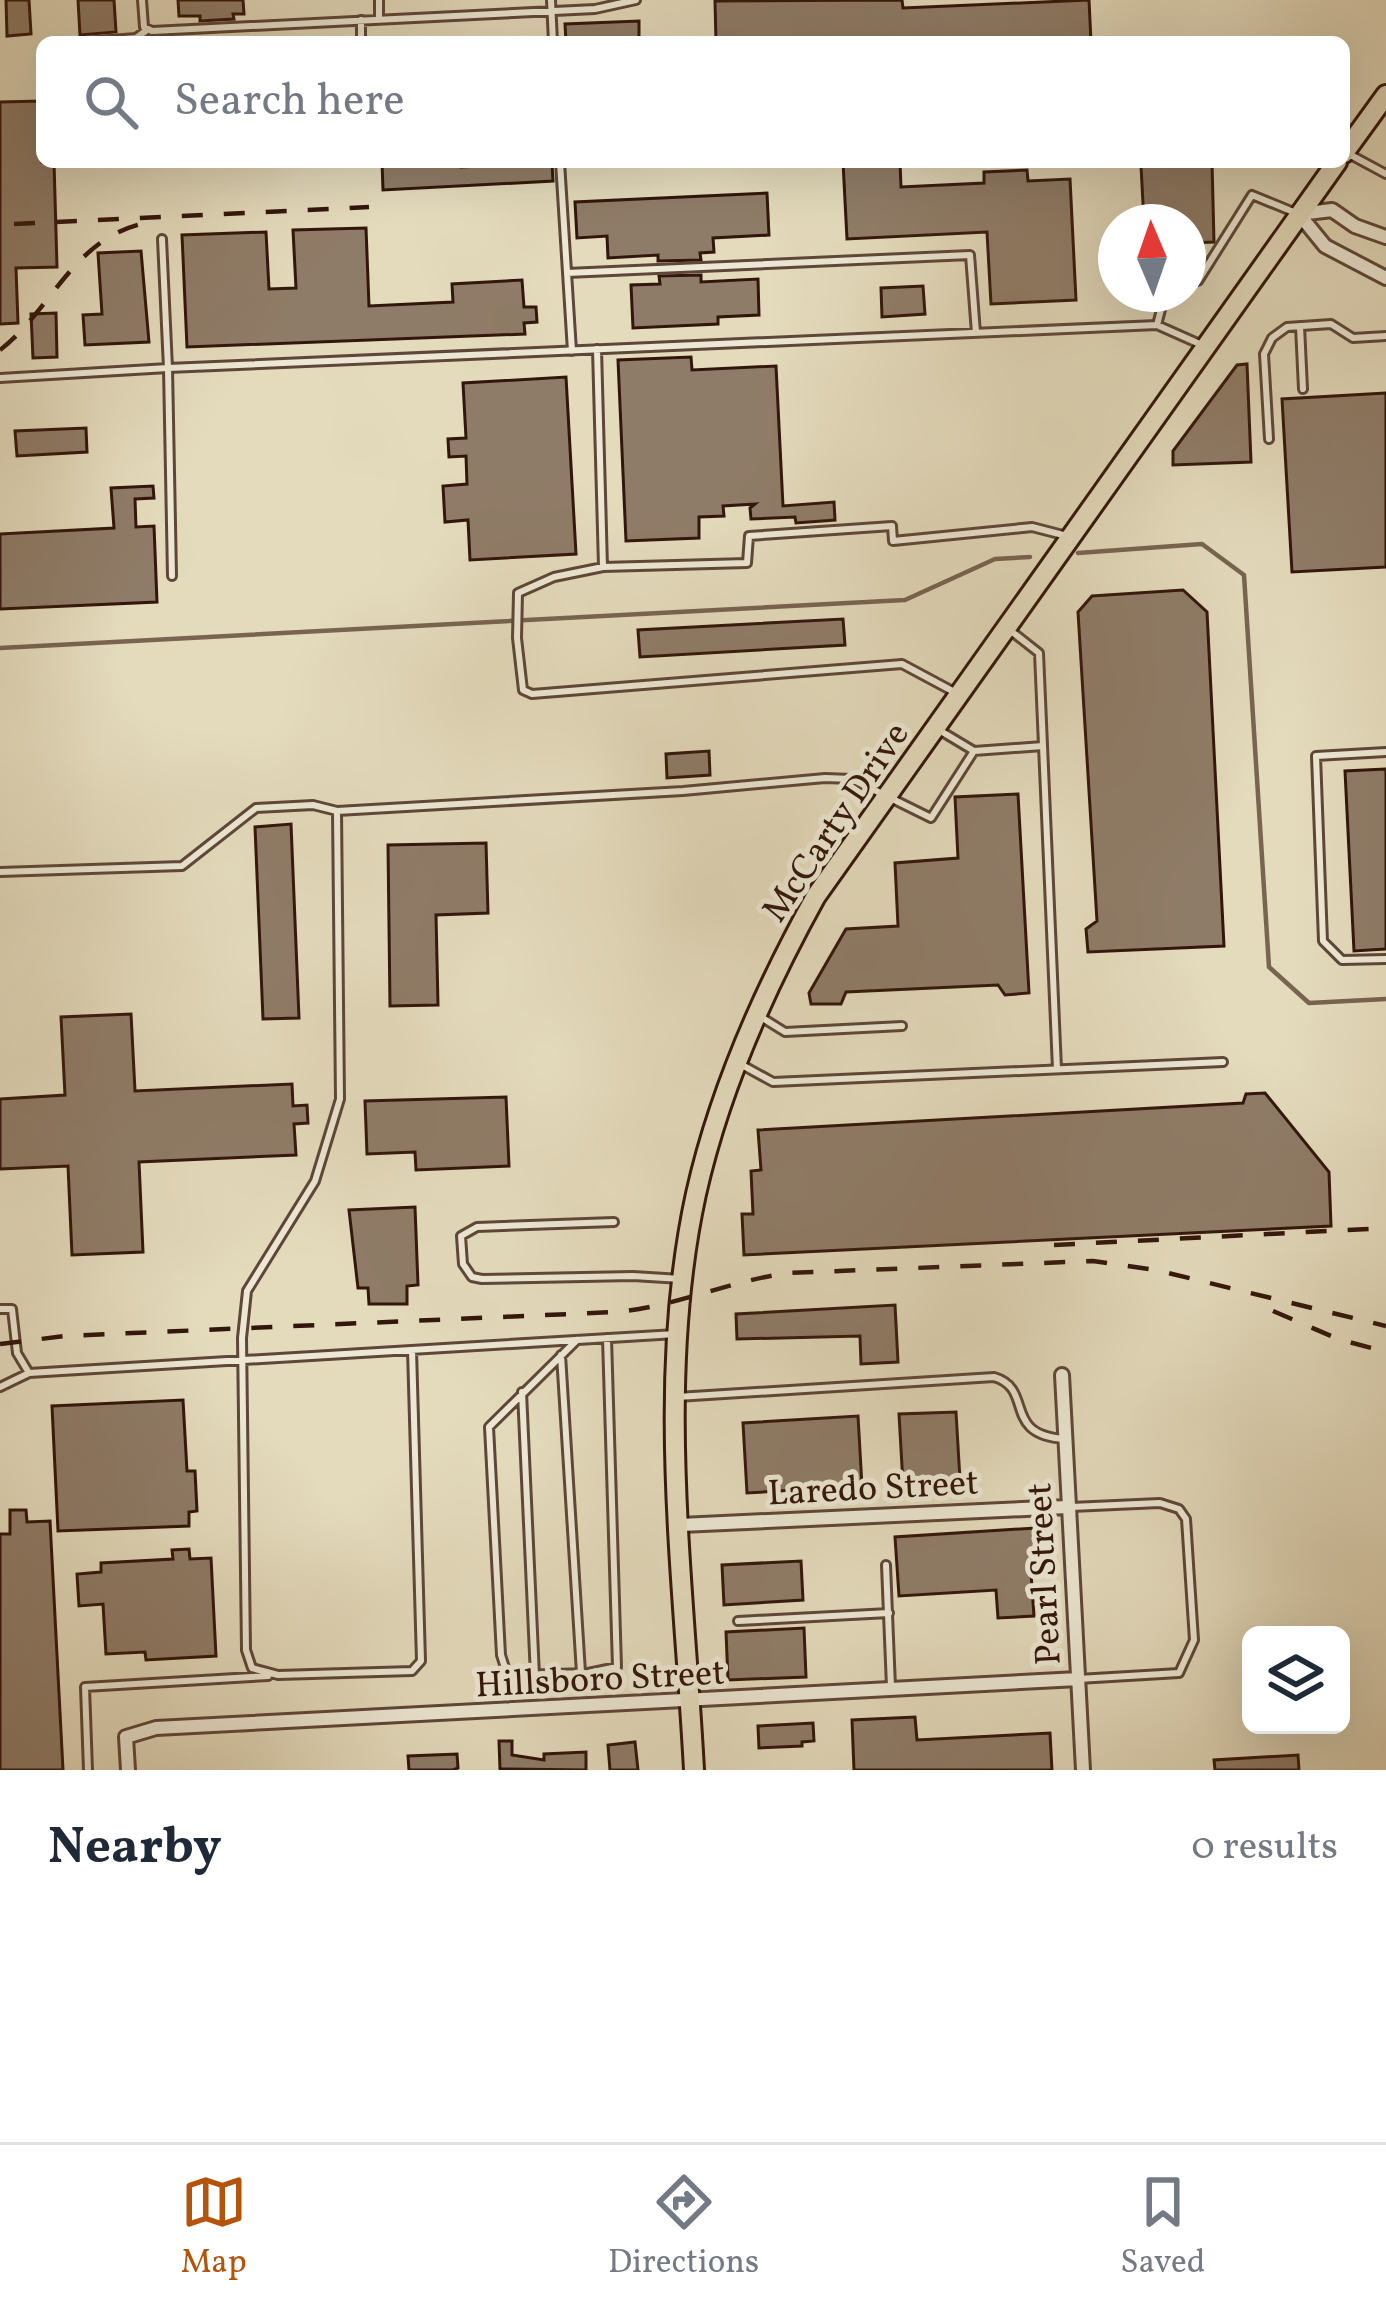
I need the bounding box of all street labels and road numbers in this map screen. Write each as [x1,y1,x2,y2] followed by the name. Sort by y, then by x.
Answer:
[752,713,923,933] street label: McCarty Drive
[766,1460,980,1520] street label: Laredo Street
[1016,1481,1076,1666] street label: Pearl Street
[474,1649,726,1712] street label: Hillsboro Street

